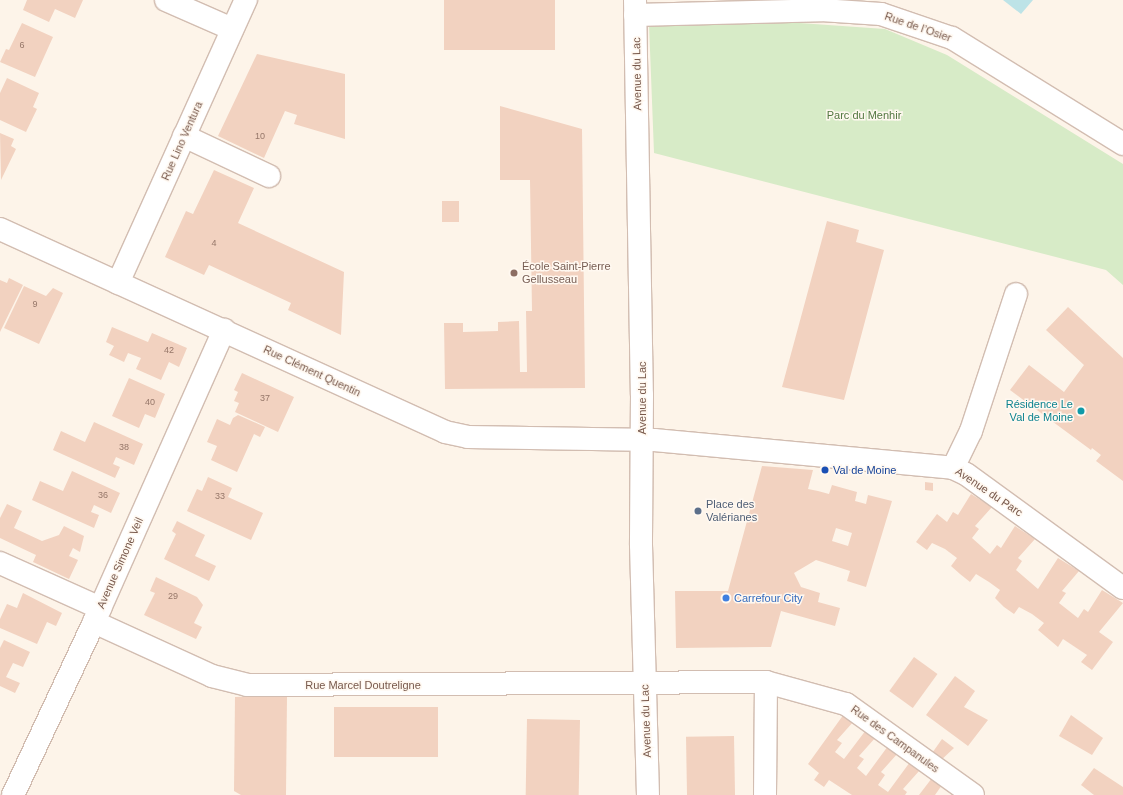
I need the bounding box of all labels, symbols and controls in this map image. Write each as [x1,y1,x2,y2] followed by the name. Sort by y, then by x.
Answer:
[883,9,953,45] street label: Rue de l’Osier
[630,37,644,111] street label: Avenue du Lac
[19,40,25,50] house number: 6
[159,99,205,183] street label: Rue Lino Ventura
[827,108,901,122] park label: Parc du Menhir
[255,131,265,141] house number: 10
[211,238,217,248] house number: 4
[522,260,611,286] place label: École Saint-Pierre Gellusseau
[509,268,519,278] marker: École Saint-Pierre Gellusseau
[32,299,38,309] house number: 9
[261,343,363,399] street label: Rue Clément Quentin
[164,345,174,355] house number: 42
[635,361,649,435] street label: Avenue du Lac
[260,393,270,403] house number: 37
[145,397,155,407] house number: 40
[1006,398,1073,424] place label: Résidence Le Val de Moine
[1076,406,1086,416] marker: Résidence Le Val de Moine
[119,442,129,452] house number: 38
[833,463,896,477] place label: Val de Moine
[820,465,830,475] marker: Val de Moine
[953,465,1025,519] street label: Avenue du Parc
[98,490,108,500] house number: 36
[215,491,225,501] house number: 33
[706,498,757,524] place label: Place des Valérianes
[693,506,703,516] marker: Place des Valérianes
[94,515,146,611] street label: Avenue Simone Veil
[168,591,178,601] house number: 29
[734,591,802,605] place label: Carrefour City
[721,593,731,603] marker: Carrefour City
[305,678,421,692] street label: Rue Marcel Doutreligne
[638,684,654,758] street label: Avenue du Lac
[848,703,942,775] street label: Rue des Campanules

